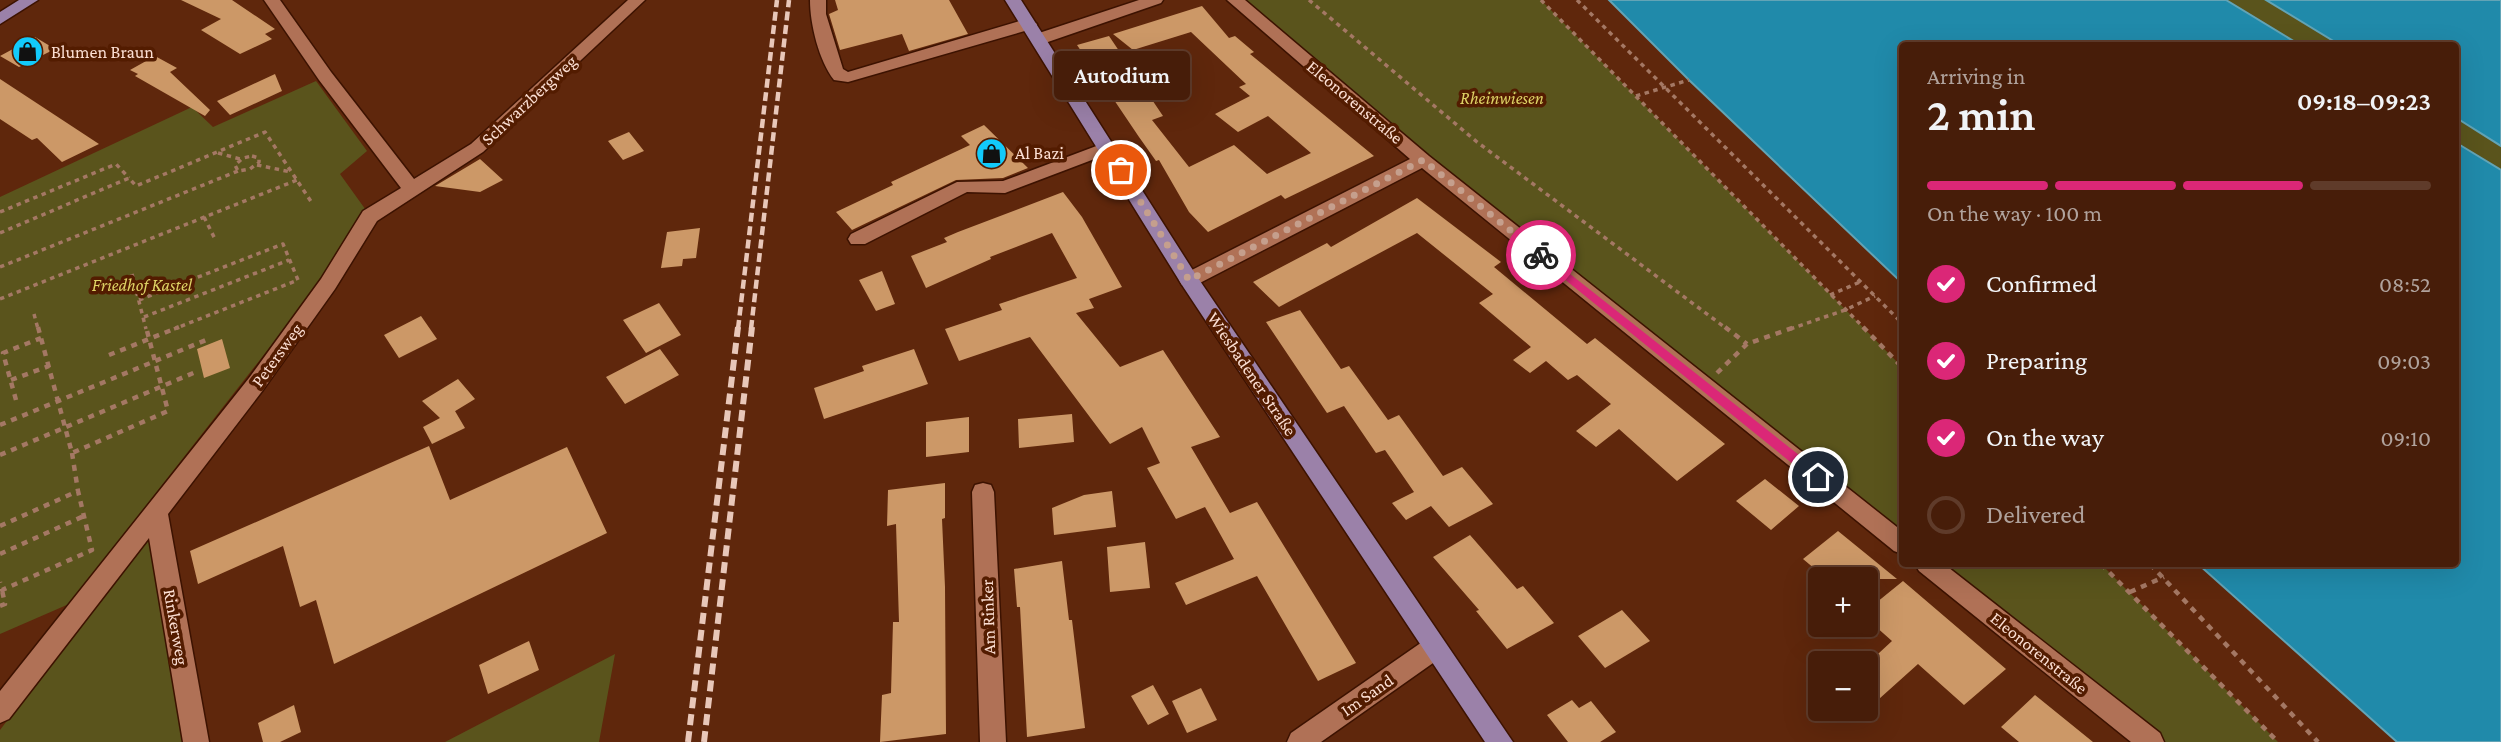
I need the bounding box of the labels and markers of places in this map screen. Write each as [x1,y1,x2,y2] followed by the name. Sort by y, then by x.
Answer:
[11,35,45,69] shop icon: Blumen Braun
[51,42,154,62] place label: Blumen Braun
[1053,51,1189,100] callout: Autodium
[975,136,1009,170] shop icon: Al Bazi
[1091,140,1151,200] pin
[1015,143,1064,163] place label: Al Bazi
[1788,447,1848,507] pin

